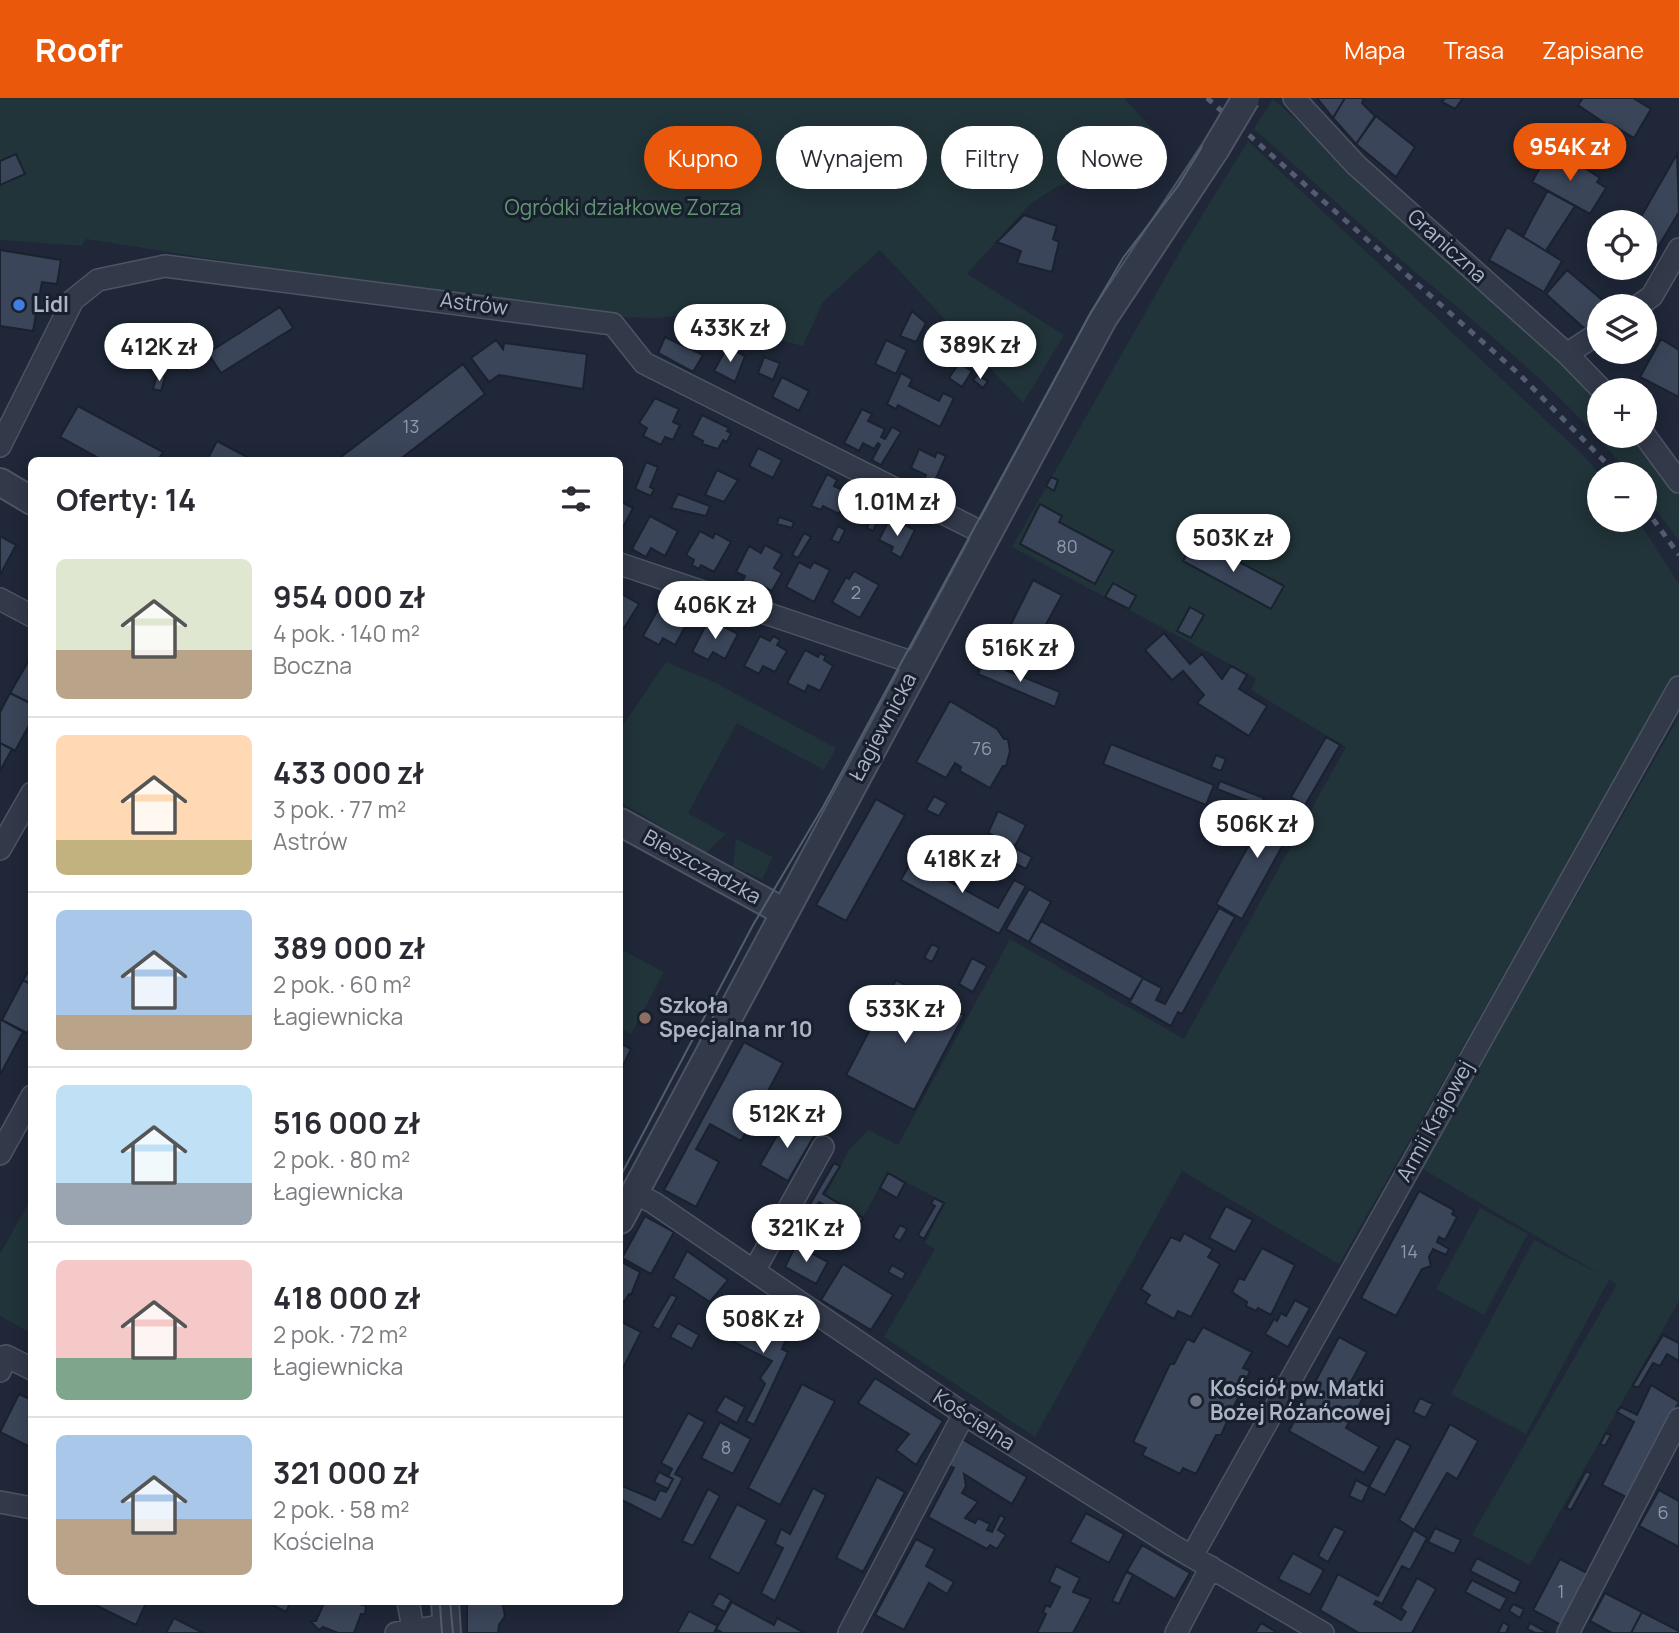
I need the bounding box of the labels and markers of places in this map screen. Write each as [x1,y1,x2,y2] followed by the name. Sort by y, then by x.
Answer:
[1505,123,1635,183] pin: 954K zł
[33,290,69,318] place label: Lidl
[11,297,27,313] marker: Lidl
[665,304,795,364] pin: 433K zł
[915,322,1045,381] pin: 389K zł
[94,324,224,383] pin: 412K zł
[825,478,969,538] pin: 1.01M zł
[1168,514,1298,574] pin: 503K zł
[650,582,780,641] pin: 406K zł
[955,624,1085,684] pin: 516K zł
[1192,800,1322,860] pin: 506K zł
[897,836,1027,895] pin: 418K zł
[840,986,970,1045] pin: 533K zł
[659,991,813,1043] place label: Szkoła Specjalna nr 10
[637,1010,653,1026] marker: Szkoła Specjalna nr 10
[722,1090,852,1150] pin: 512K zł
[741,1204,871,1264] pin: 321K zł
[698,1296,828,1355] pin: 508K zł
[1210,1374,1391,1426] place label: Kościół pw. Matki Bożej Różańcowej
[1188,1393,1204,1409] marker: Kościół pw. Matki Bożej Różańcowej

